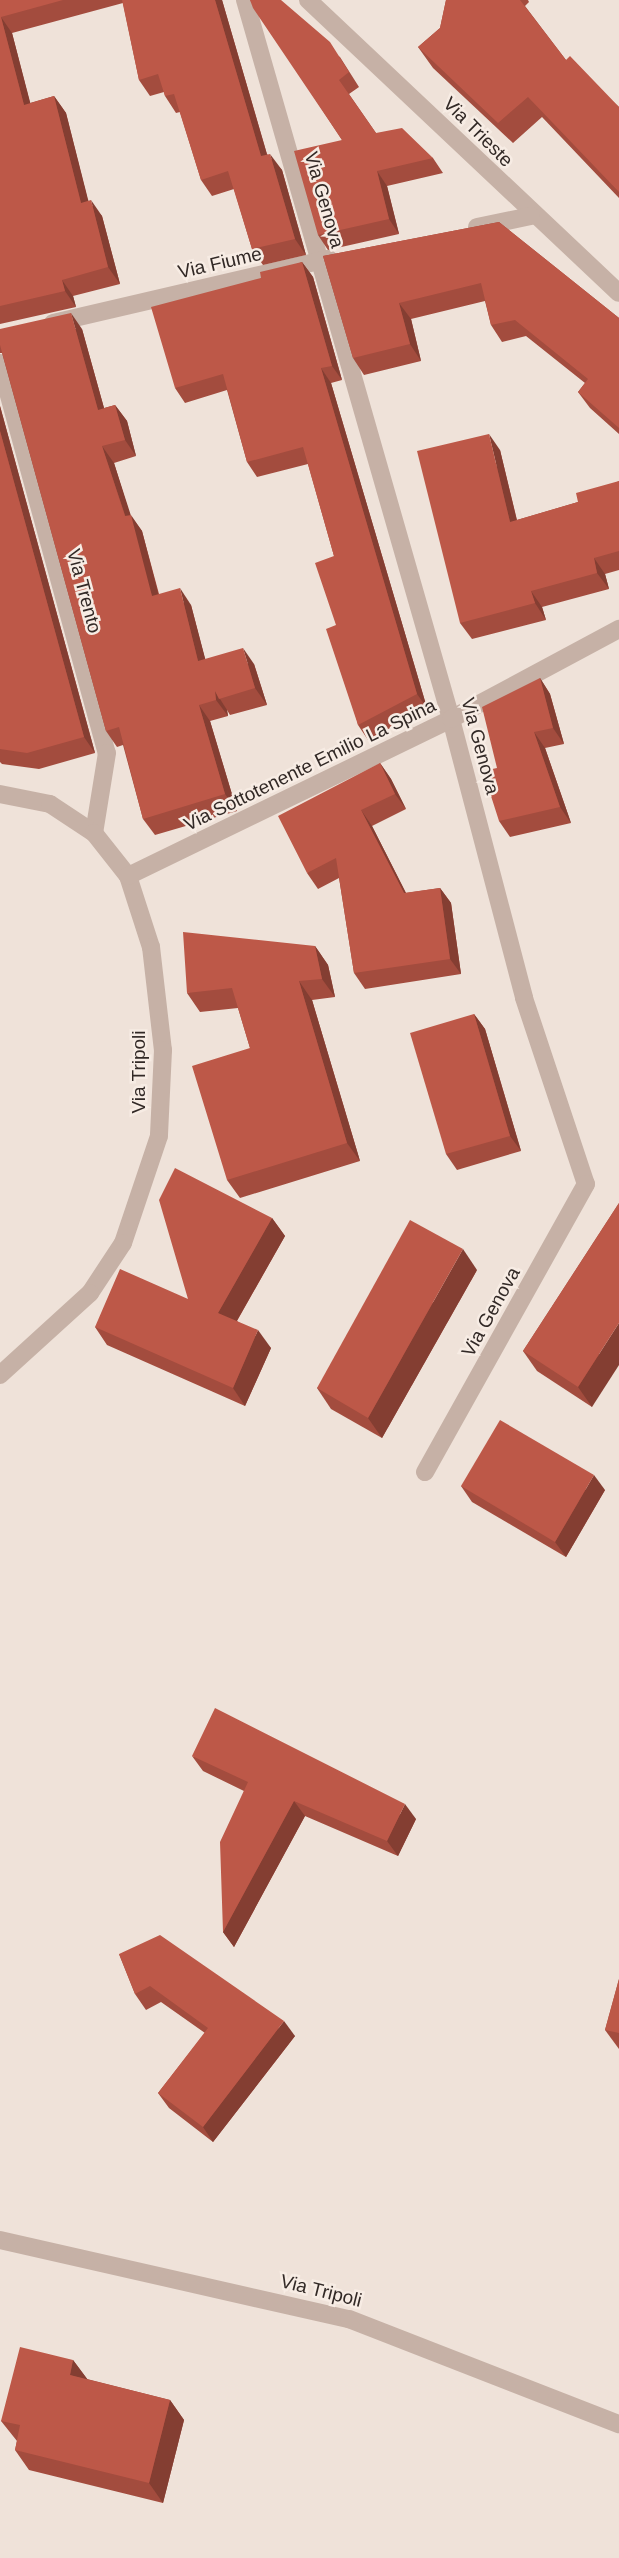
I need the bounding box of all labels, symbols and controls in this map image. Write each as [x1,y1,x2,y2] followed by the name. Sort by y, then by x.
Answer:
[438,92,518,172] street label: Via Trieste
[299,149,349,251] street label: Via Genova
[176,242,264,284] street label: Via Fiume
[62,546,106,636] street label: Via Trento
[180,694,440,836] street label: Via Sottotenente Emilio La Spina
[456,695,504,797] street label: Via Genova
[128,1030,150,1114] street label: Via Tripoli
[457,1263,525,1361] street label: Via Genova
[278,2270,364,2312] street label: Via Tripoli

